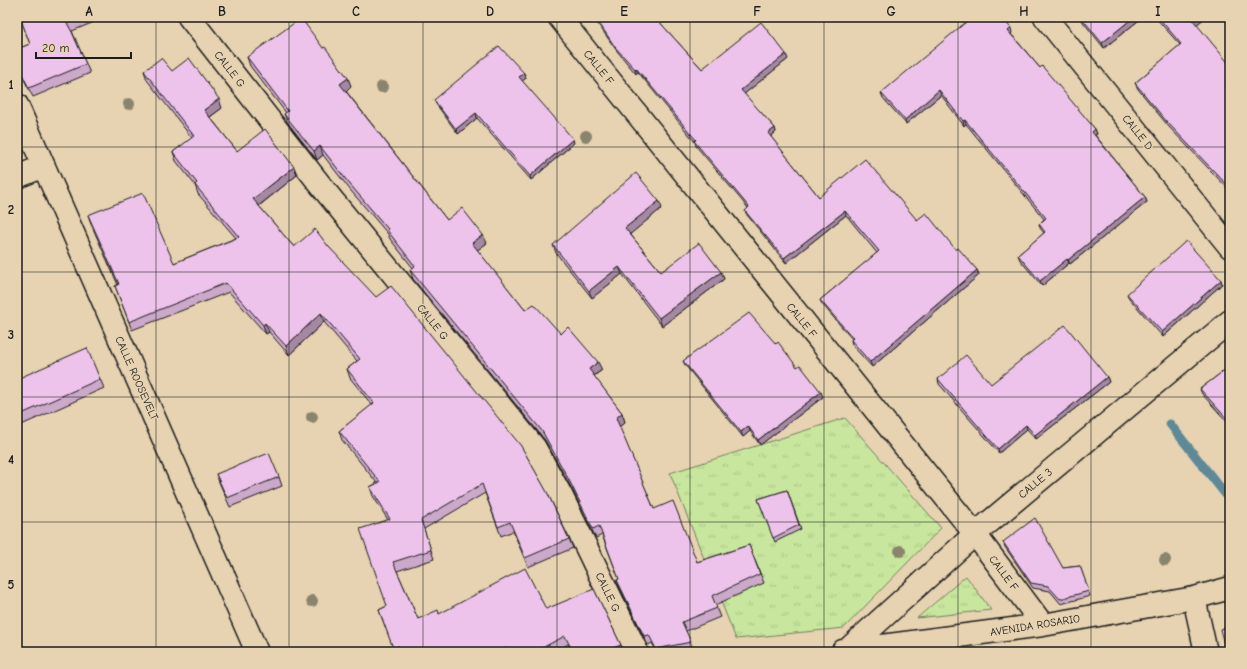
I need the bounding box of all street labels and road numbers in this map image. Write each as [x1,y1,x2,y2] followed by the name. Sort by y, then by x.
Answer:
[581,47,617,88] street label: CALLE F
[211,49,248,90] street label: CALLE G
[1120,112,1156,153] street label: CALLE D
[784,300,820,341] street label: CALLE F
[414,302,451,343] street label: CALLE G
[112,334,161,422] street label: CALLE ROOSEVELT
[1016,466,1055,501] street label: CALLE 3
[986,553,1021,594] street label: CALLE F
[592,570,623,614] street label: CALLE G
[989,612,1081,639] street label: AVENIDA ROSARIO

